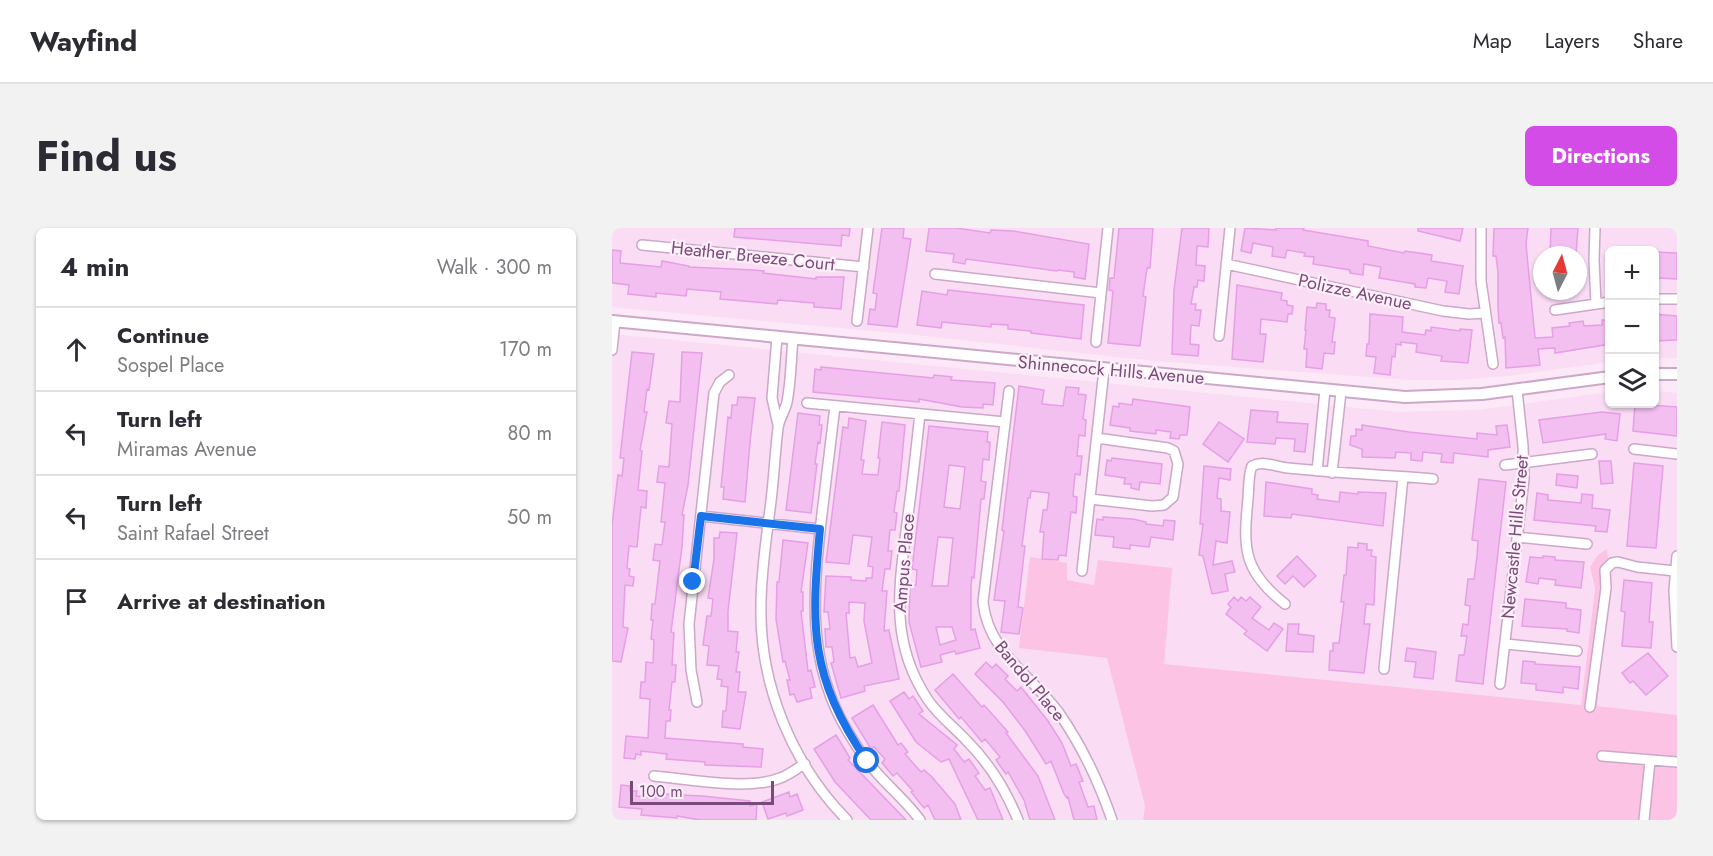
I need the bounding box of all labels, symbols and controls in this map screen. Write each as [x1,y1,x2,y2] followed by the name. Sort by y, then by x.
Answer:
[30,21,137,62] text: Wayfind
[1473,26,1512,56] text: Map
[1545,26,1600,56] text: Layers
[1633,26,1683,56] text: Share
[36,126,177,187] text: Find us
[1525,126,1677,186] button: Directions
[670,234,837,278] street label: Heather Breeze Court
[1533,246,1587,300] north arrow
[1605,246,1659,408] map controls
[1605,246,1659,300] button: +
[60,248,129,286] text: 4 min
[437,253,552,282] text: Walk · 300 m
[1296,267,1414,317] street label: Polizze Avenue
[1605,300,1659,354] button: −
[117,319,209,351] text: Continue
[60,333,93,366] icon: ahead
[499,335,552,364] text: 170 m
[1017,349,1205,391] street label: Shinnecock Hills Avenue
[117,351,224,380] text: Sospel Place
[1605,354,1659,408] button: layers
[117,403,202,435] text: Turn left
[60,417,93,450] icon: left
[507,419,552,448] text: 80 m
[117,435,256,464] text: Miramas Avenue
[1495,454,1535,620] street label: Newcastle Hills Street
[117,487,202,519] text: Turn left
[60,501,93,534] icon: left
[507,503,552,532] text: 50 m
[887,513,921,613] street label: Ampus Place
[117,519,269,548] text: Saint Rafael Street
[679,568,705,594] route end
[60,585,93,618] icon: arrive
[117,585,326,617] text: Arrive at destination
[988,635,1072,727] street label: Bandol Place
[853,747,879,773] route start
[630,778,774,806] scale bar
[639,780,683,803] text: 100 m

